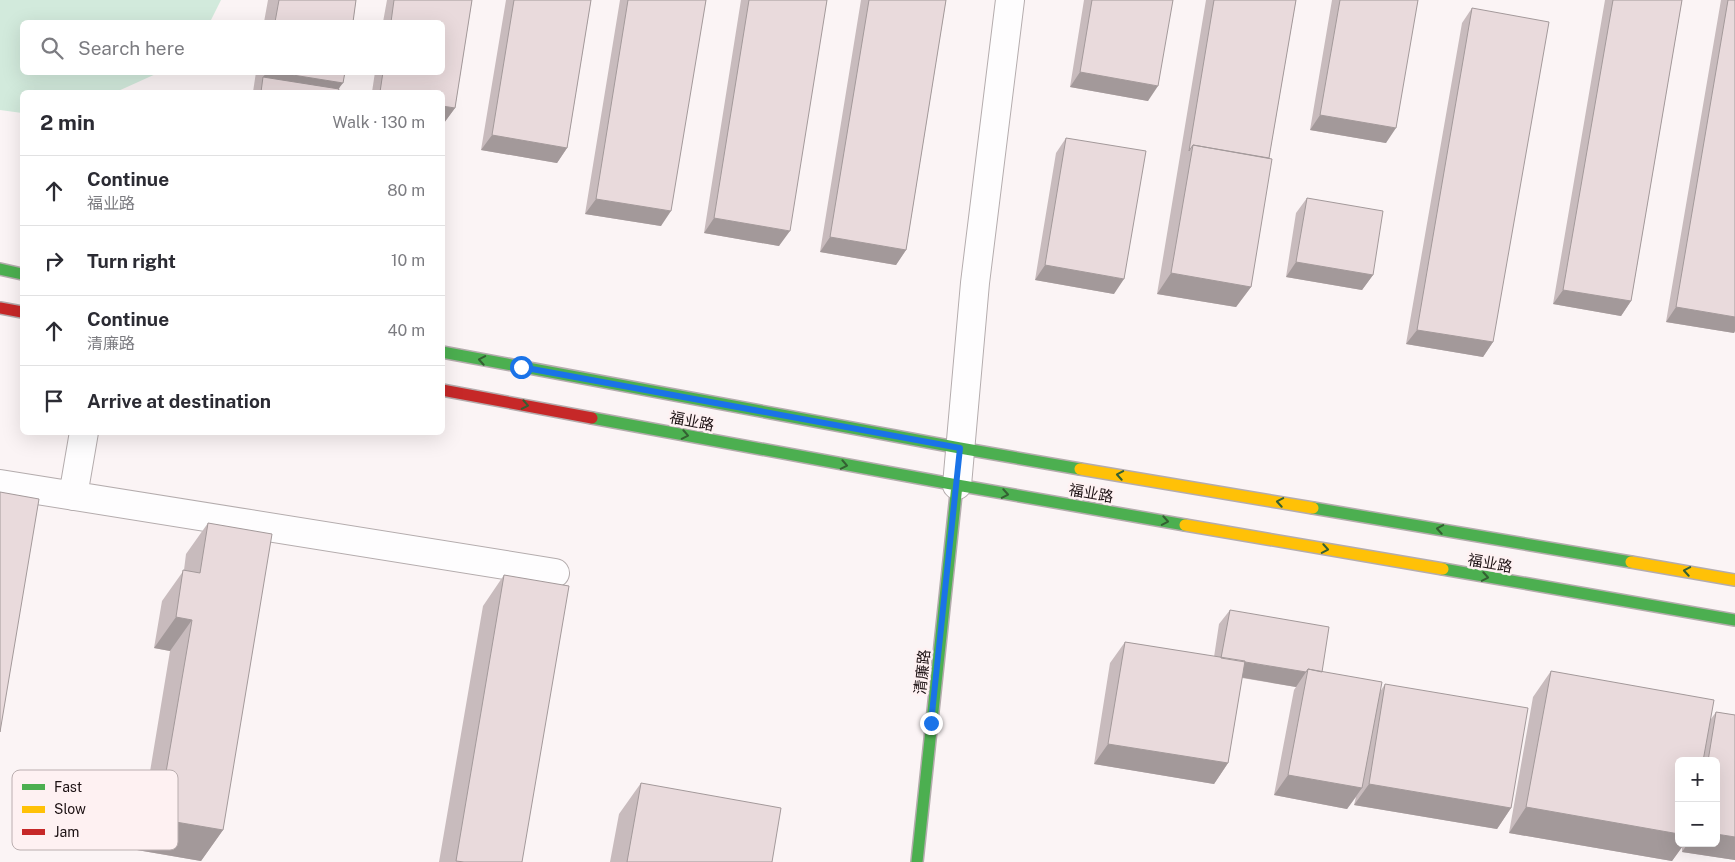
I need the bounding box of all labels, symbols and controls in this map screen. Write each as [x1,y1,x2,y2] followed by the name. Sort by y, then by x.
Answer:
[20,20,445,75] search box
[38,34,66,62] icon: search
[78,37,185,59] text: Search here
[40,110,95,135] text: 2 min
[332,113,425,132] text: Walk · 130 m
[87,168,169,190] text: Continue
[40,177,68,205] icon: ahead
[387,181,425,200] text: 80 m
[87,194,135,213] text: 福业路
[40,247,68,275] icon: right
[87,250,176,272] text: Turn right
[391,251,425,270] text: 10 m
[87,308,169,330] text: Continue
[40,317,68,345] icon: ahead
[387,321,425,340] text: 40 m
[87,334,135,353] text: 清廉路
[477,355,486,365] one-way arrow
[510,356,533,379] route start
[40,387,68,415] icon: arrive
[87,390,271,412] text: Arrive at destination
[520,400,529,410] one-way arrow
[668,408,716,434] street label: 福业路
[680,429,689,440] one-way arrow
[840,459,849,469] one-way arrow
[1116,470,1124,480] one-way arrow
[1067,481,1115,505] street label: 福业路
[1000,488,1009,498] one-way arrow
[1276,498,1285,508] one-way arrow
[1160,516,1169,526] one-way arrow
[1436,525,1445,535] one-way arrow
[1320,544,1329,554] one-way arrow
[1466,551,1514,575] street label: 福业路
[1683,567,1691,577] one-way arrow
[1481,571,1489,581] one-way arrow
[911,649,933,695] street label: 清廉路
[920,712,943,735] route end
[1675,757,1720,847] map controls
[1675,757,1720,802] button: +
[12,770,178,850] legend
[54,779,82,795] text: Fast
[54,801,86,817] text: Slow
[1675,802,1720,847] button: −
[54,824,79,840] text: Jam

